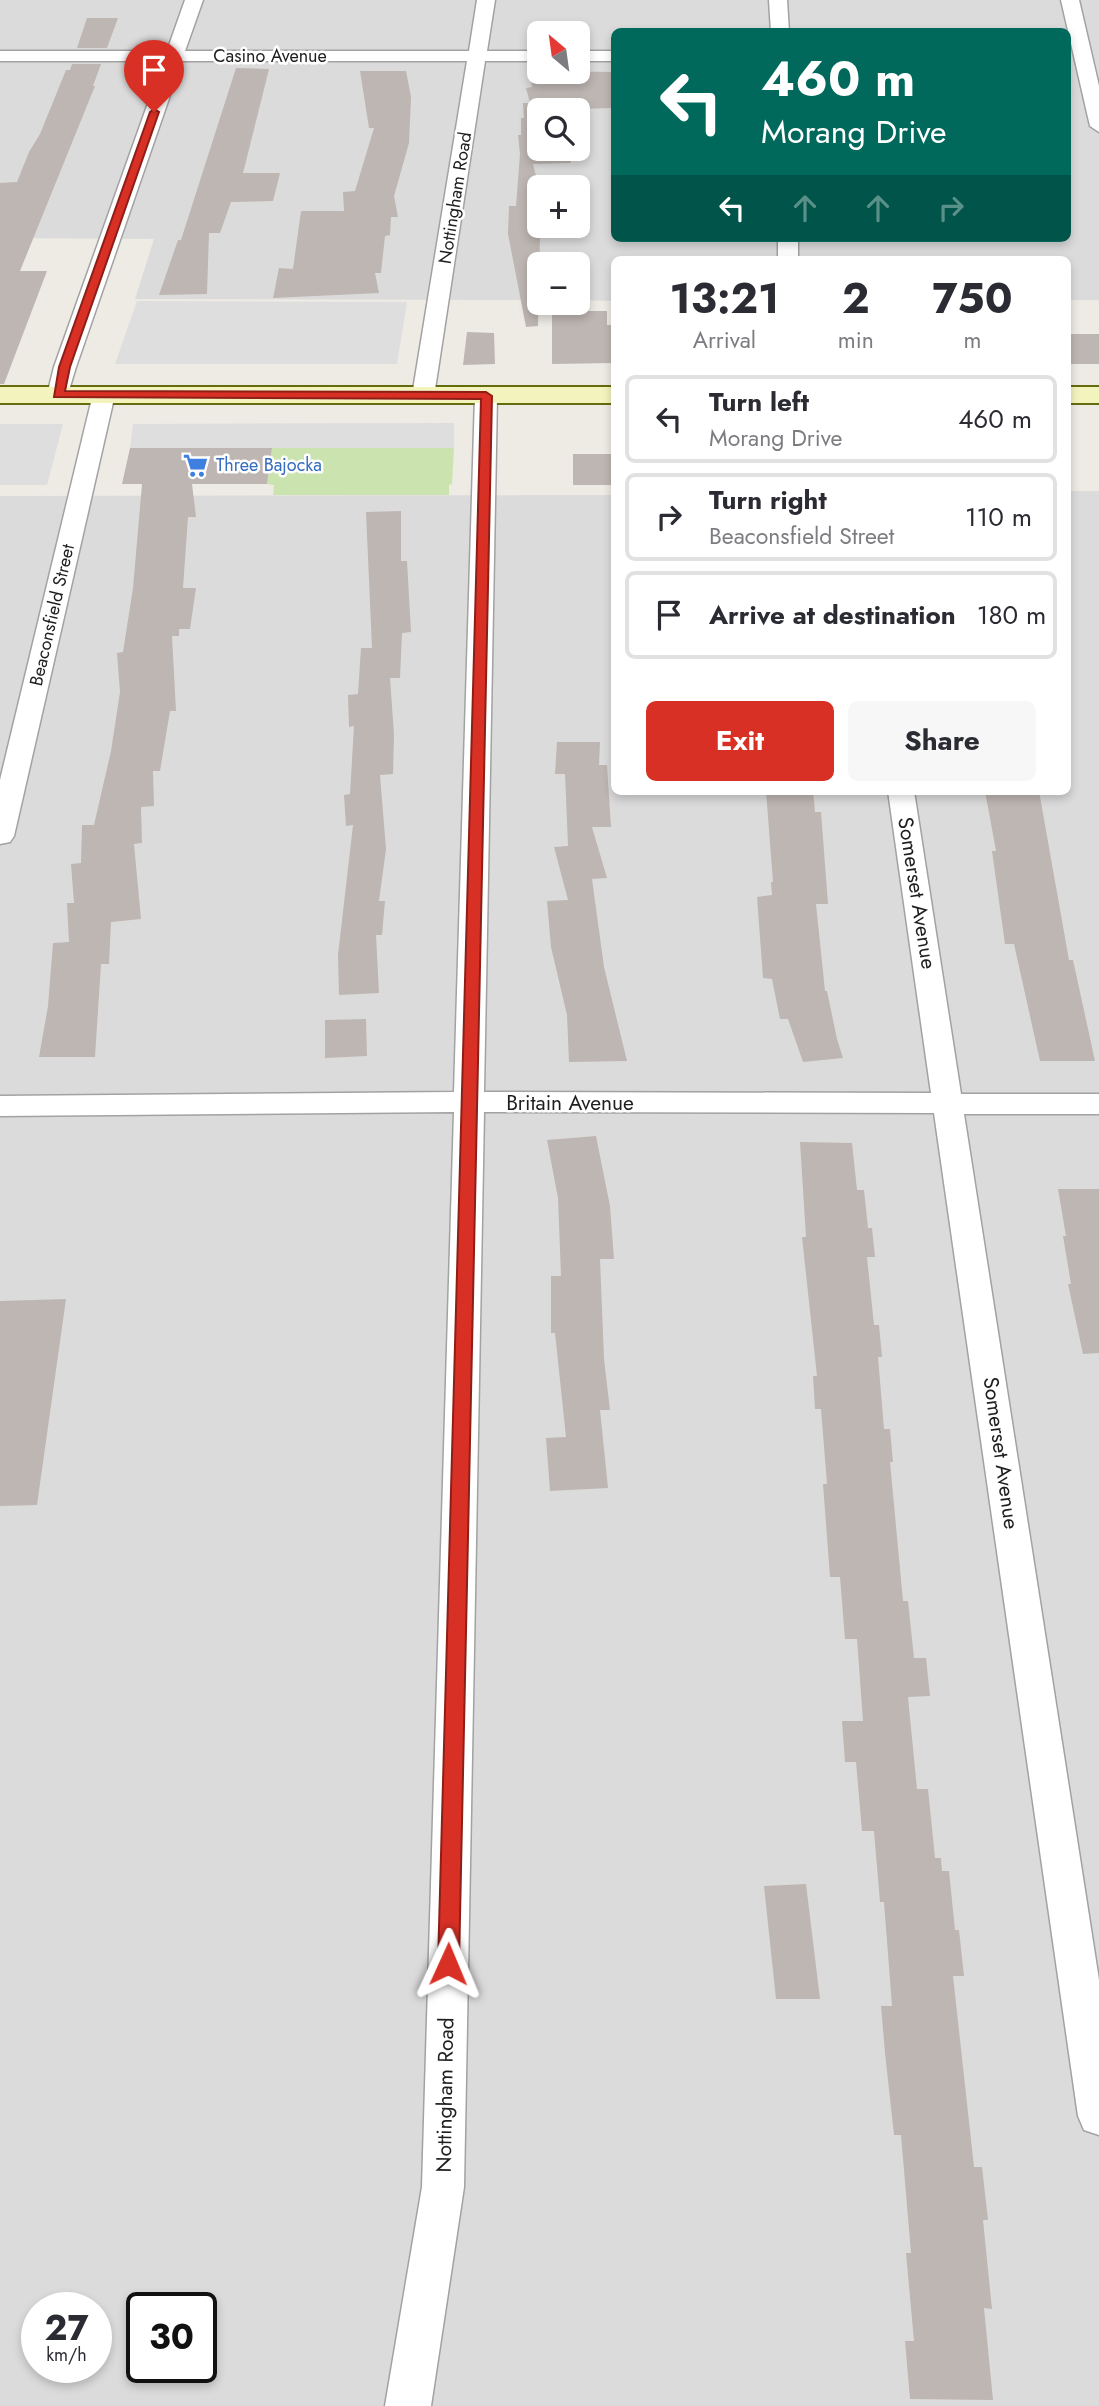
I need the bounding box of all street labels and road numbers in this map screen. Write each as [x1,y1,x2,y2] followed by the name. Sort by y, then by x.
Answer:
[213,43,327,69] street label: Casino Avenue
[432,130,478,266] street label: Nottingham Road
[23,541,81,689] street label: Beaconsfield Street
[890,815,944,971] street label: Somerset Avenue
[506,1088,634,1118] street label: Britain Avenue
[975,1375,1027,1531] street label: Somerset Avenue
[429,2017,461,2173] street label: Nottingham Road

